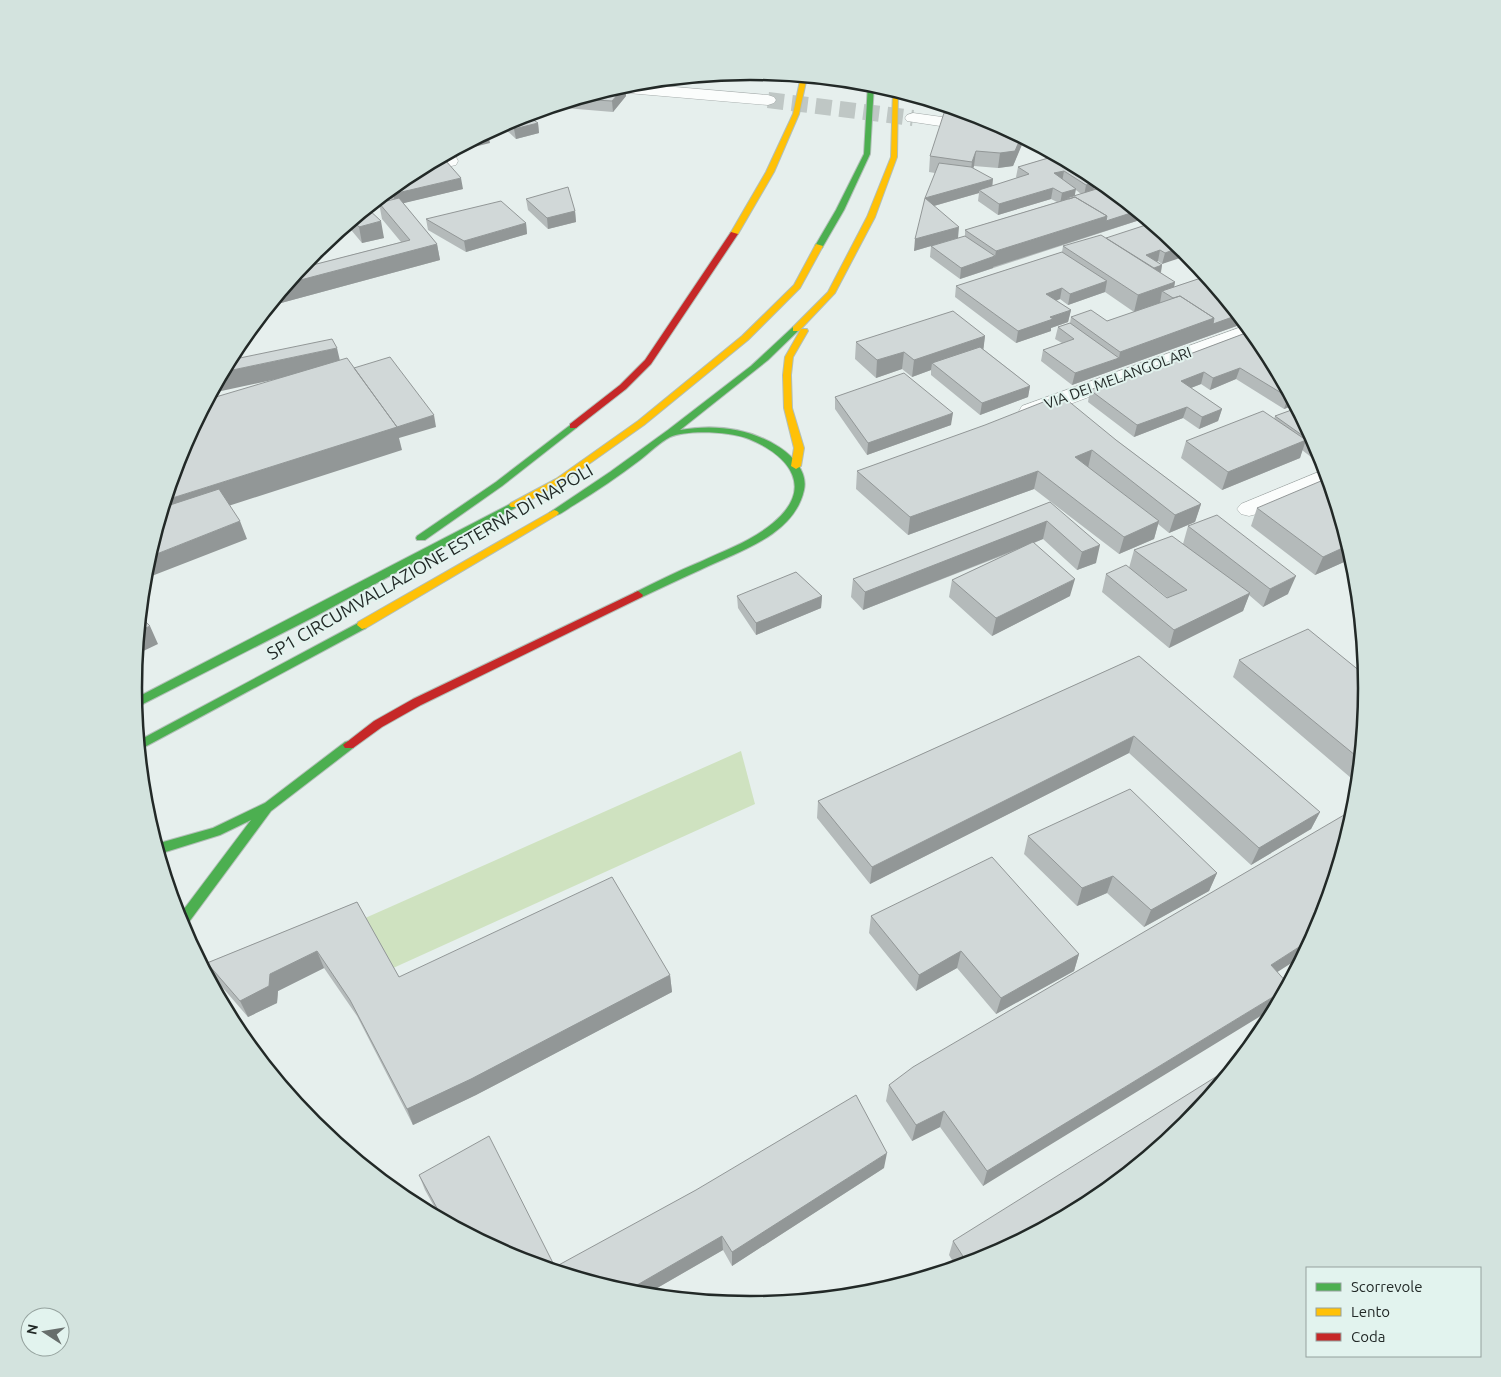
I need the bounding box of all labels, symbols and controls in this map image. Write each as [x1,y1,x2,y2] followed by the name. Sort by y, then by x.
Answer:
[1042,343,1194,412] street label: VIA DEI MELANGOLARI
[263,459,596,663] street label: SP1 CIRCUMVALLAZIONE ESTERNA DI NAPOLI
[1306,1267,1481,1357] legend
[1351,1278,1422,1295] text: Scorrevole
[1351,1303,1390,1320] text: Lento
[20,1307,70,1357] north arrow
[23,1323,41,1336] text: N
[1351,1328,1385,1345] text: Coda

